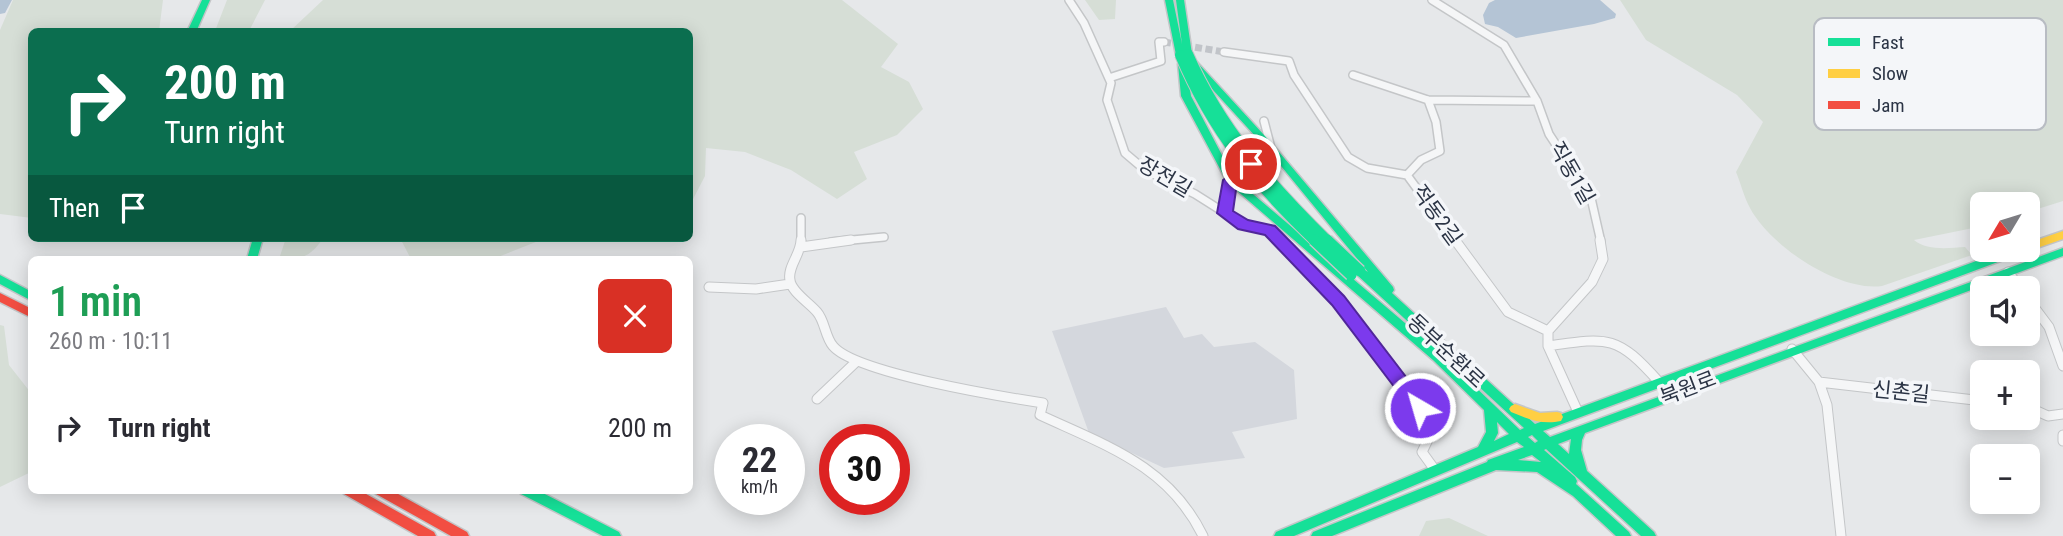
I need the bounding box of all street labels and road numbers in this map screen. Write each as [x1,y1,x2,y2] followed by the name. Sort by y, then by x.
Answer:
[1545,137,1599,209] street label: 직동1길
[1134,152,1196,202] street label: 장전길
[1407,180,1467,250] street label: 적동2길
[1402,309,1490,393] street label: 동부순환로
[1657,366,1719,410] street label: 북원로
[1871,377,1931,407] street label: 신촌길

